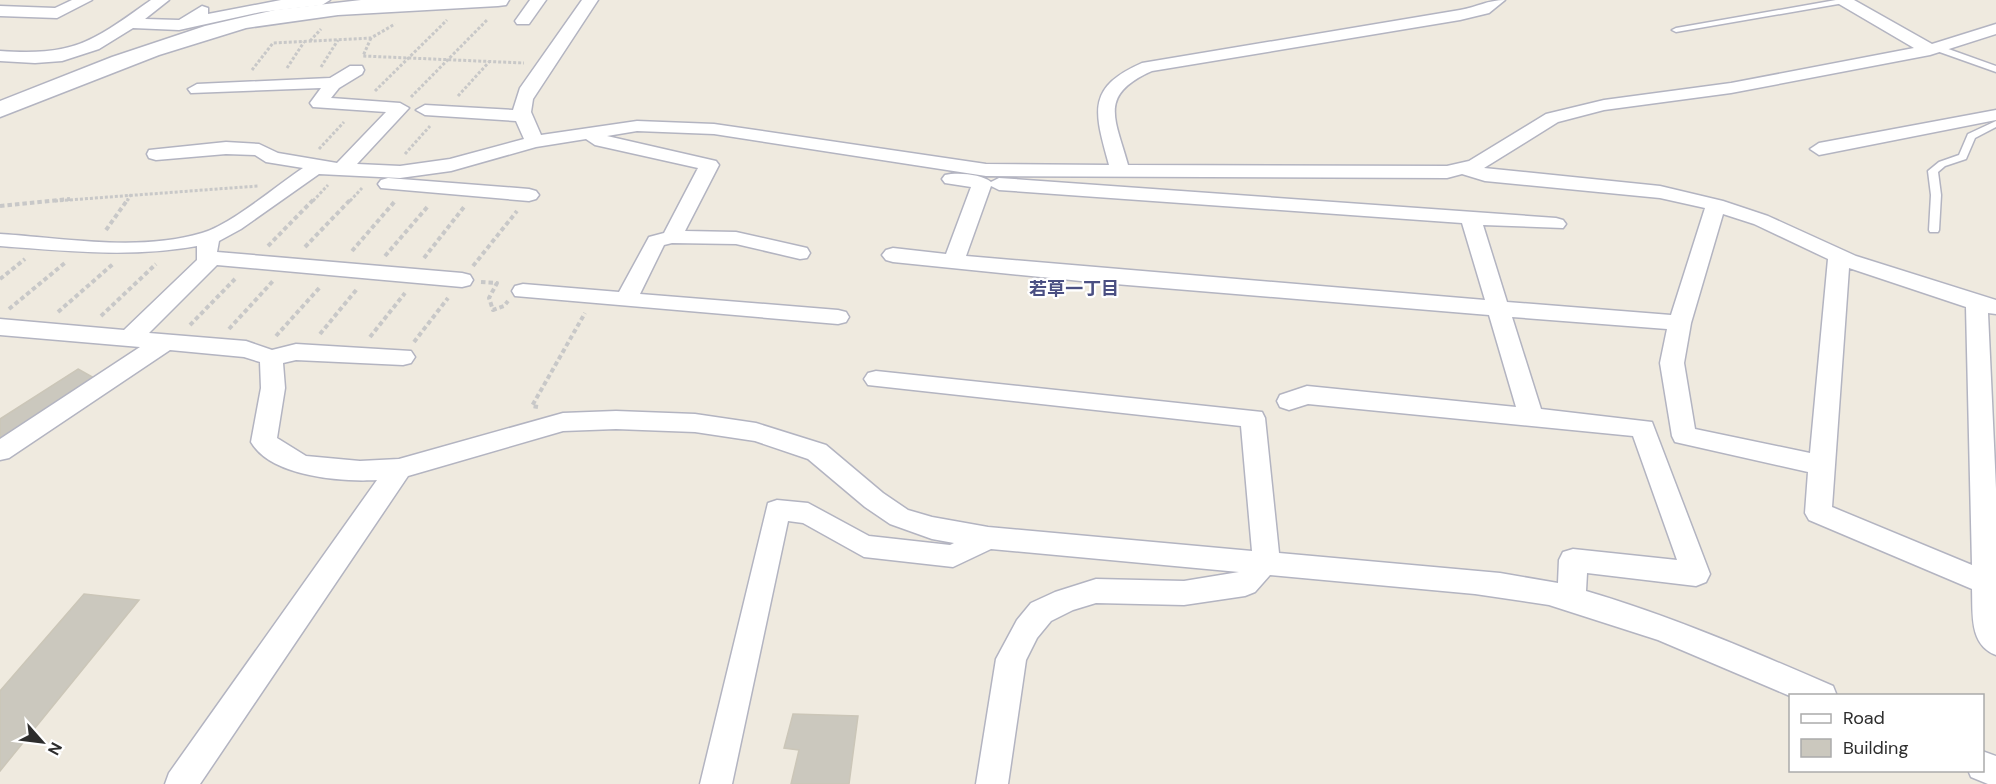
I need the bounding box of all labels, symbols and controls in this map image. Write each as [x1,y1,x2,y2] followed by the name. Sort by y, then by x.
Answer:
[1029,277,1119,301] district label: 若草一丁目
[1789,694,1984,772] legend
[1843,706,1885,730] text: Road
[12,712,72,772] north arrow
[1843,736,1908,760] text: Building
[43,739,67,759] text: N

